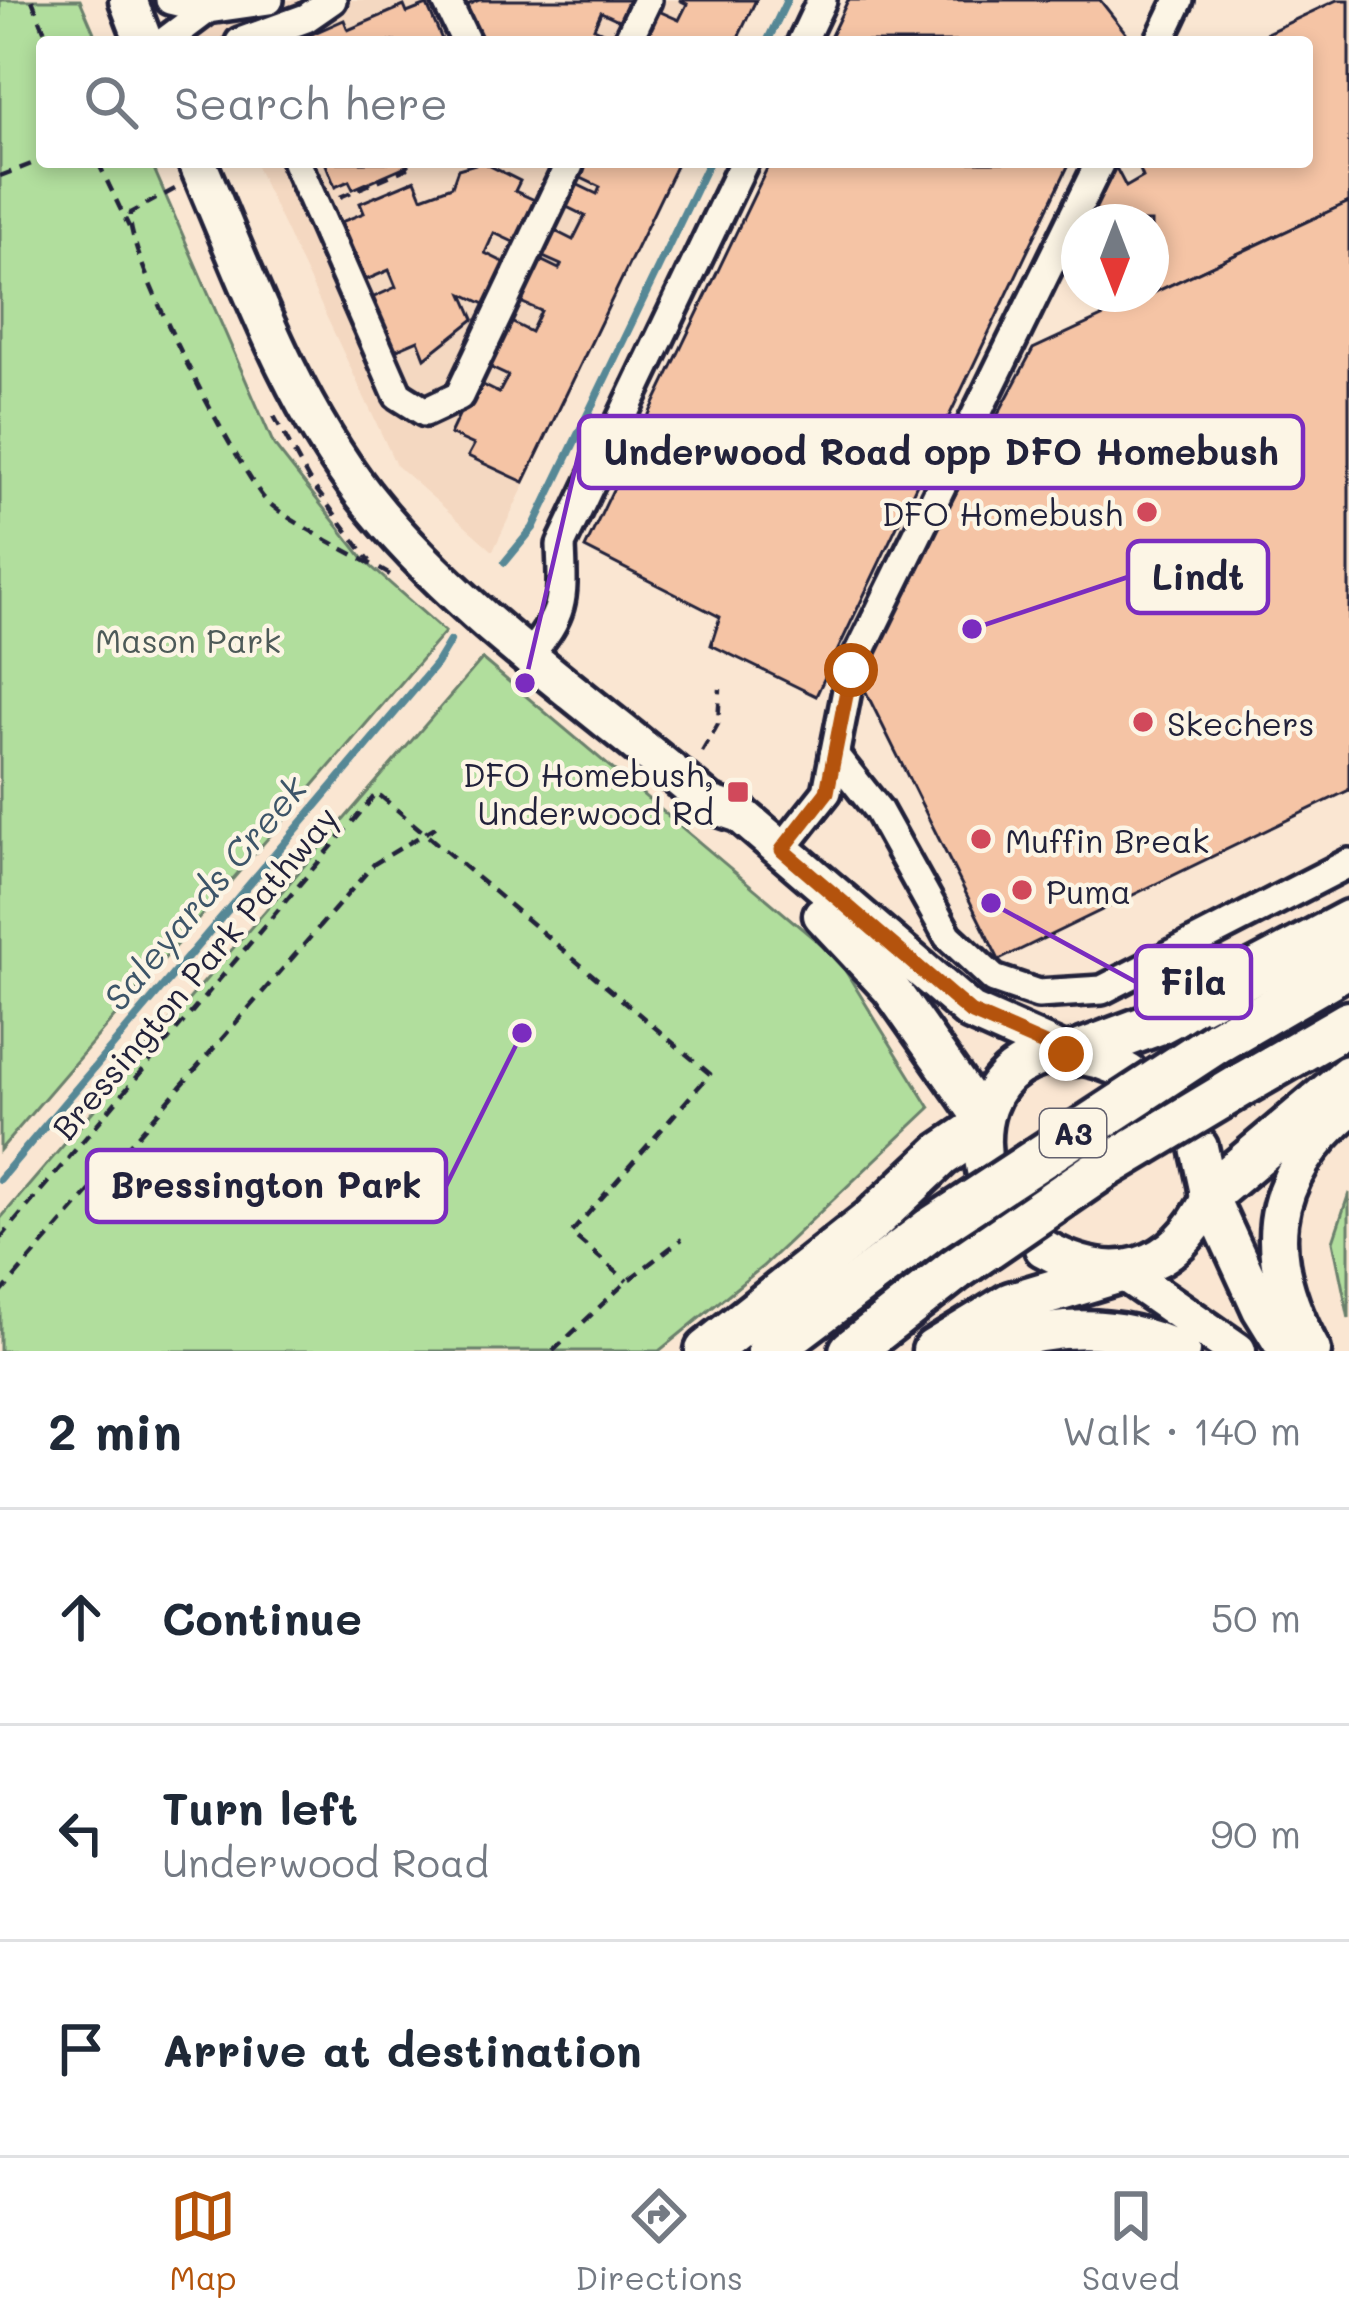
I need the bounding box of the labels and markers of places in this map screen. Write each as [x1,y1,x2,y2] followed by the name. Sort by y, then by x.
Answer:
[579,416,1303,488] callout: Underwood Road opp DFO Homebush
[882,491,1123,534] place label: DFO Homebush
[1134,499,1160,525] marker: DFO Homebush
[1128,541,1268,613] callout: Lindt
[1167,701,1315,744] place label: Skechers
[1130,709,1156,735] marker: Skechers
[463,752,714,833] place label: DFO Homebush, Underwood Rd
[725,779,751,805] marker: DFO Homebush, Underwood Rd
[1005,818,1210,861] place label: Muffin Break
[968,826,994,852] marker: Muffin Break
[1046,869,1131,912] place label: Puma
[1009,877,1035,903] marker: Puma
[1136,946,1251,1018] callout: Fila
[87,1150,446,1222] callout: Bressington Park

